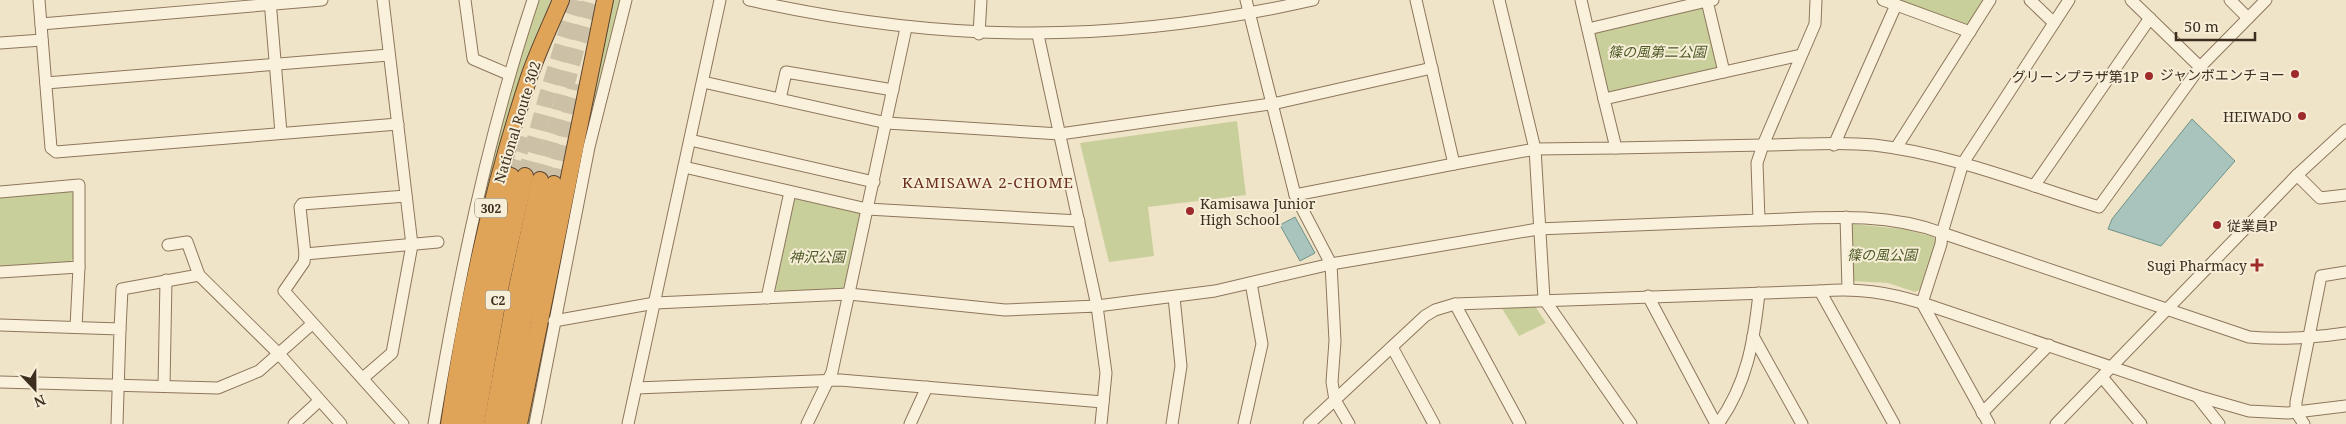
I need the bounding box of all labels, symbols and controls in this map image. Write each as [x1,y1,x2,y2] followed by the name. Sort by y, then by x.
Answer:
[2176,10,2255,42] scale bar
[2184,16,2219,36] text: 50 m
[1608,42,1708,61] park label: 篠の風第二公園
[489,59,545,185] street label: National Route 302
[2160,65,2285,84] place label: ジャンボエンチョー
[2012,67,2139,86] place label: グリーンプラザ第1P
[2289,68,2301,80] marker: ジャンボエンチョー
[2143,70,2155,82] marker: グリーンプラザ第1P
[2223,107,2292,126] place label: HEIWADO
[2296,110,2308,122] marker: HEIWADO
[902,172,1074,192] district label: KAMISAWA 2-CHOME
[1200,194,1316,229] place label: Kamisawa Junior High School
[475,198,507,218] road number: 302
[1184,205,1196,217] marker: Kamisawa Junior High School
[2227,216,2277,235] place label: 従業員P
[2211,219,2223,231] marker: 従業員P
[1847,245,1919,264] park label: 篠の風公園
[789,247,847,266] park label: 神沢公園
[2147,256,2247,275] place label: Sugi Pharmacy
[2251,259,2263,271] marker: Sugi Pharmacy
[486,290,510,310] road number: C2
[10,364,60,414] north arrow
[31,391,49,412] text: N

